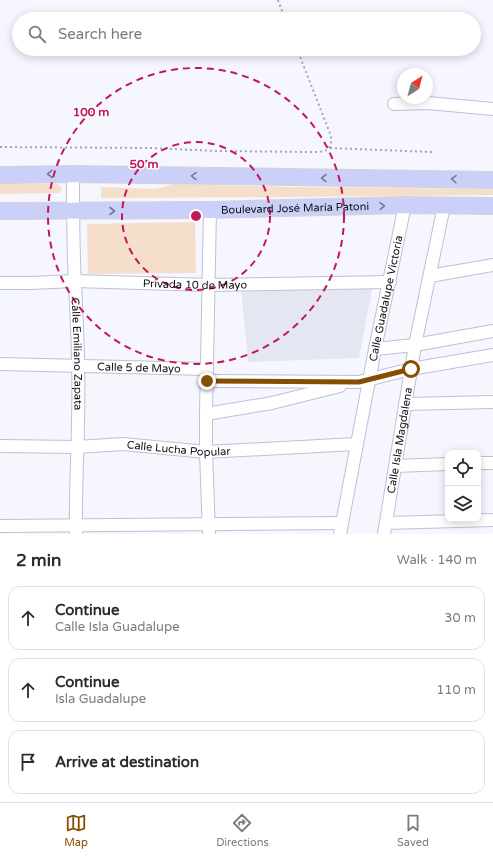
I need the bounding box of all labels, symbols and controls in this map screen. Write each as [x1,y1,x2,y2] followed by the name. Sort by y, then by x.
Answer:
[12,12,481,56] search box
[26,23,48,45] icon: search
[58,25,142,43] text: Search here
[397,68,433,104] north arrow
[73,105,109,119] text: 100 m
[129,157,159,171] text: 50 m
[47,170,53,178] one-way arrow
[191,172,197,180] one-way arrow
[321,173,327,182] one-way arrow
[451,175,457,184] one-way arrow
[221,200,369,217] street label: Boulevard José María Patoni
[379,201,385,210] one-way arrow
[109,207,115,215] one-way arrow
[189,209,203,223] centre of rings
[367,234,406,363] street label: Calle Guadalupe Victoria
[143,277,247,292] street label: Privada 10 de Mayo
[69,297,84,410] street label: Calle Emiliano Zapata
[97,360,181,375] street label: Calle 5 de Mayo
[402,360,420,378] route start
[198,372,216,390] route end
[385,386,415,494] street label: Calle Isla Magdalena
[126,438,232,459] street label: Calle Lucha Popular
[445,450,481,522] map controls
[445,450,481,486] button: locate
[445,486,481,522] button: layers
[16,550,61,571] text: 2 min
[397,552,477,568] text: Walk · 140 m
[55,601,119,619] text: Continue
[17,607,39,629] icon: ahead
[444,610,476,626] text: 30 m
[55,619,180,635] text: Calle Isla Guadalupe
[55,673,119,691] text: Continue
[17,679,39,701] icon: ahead
[436,682,476,698] text: 110 m
[55,691,146,707] text: Isla Guadalupe
[17,751,39,773] icon: arrive
[55,753,199,771] text: Arrive at destination
[64,812,88,849] tab: Map
[216,812,269,849] tab: Directions
[397,812,429,849] tab: Saved

